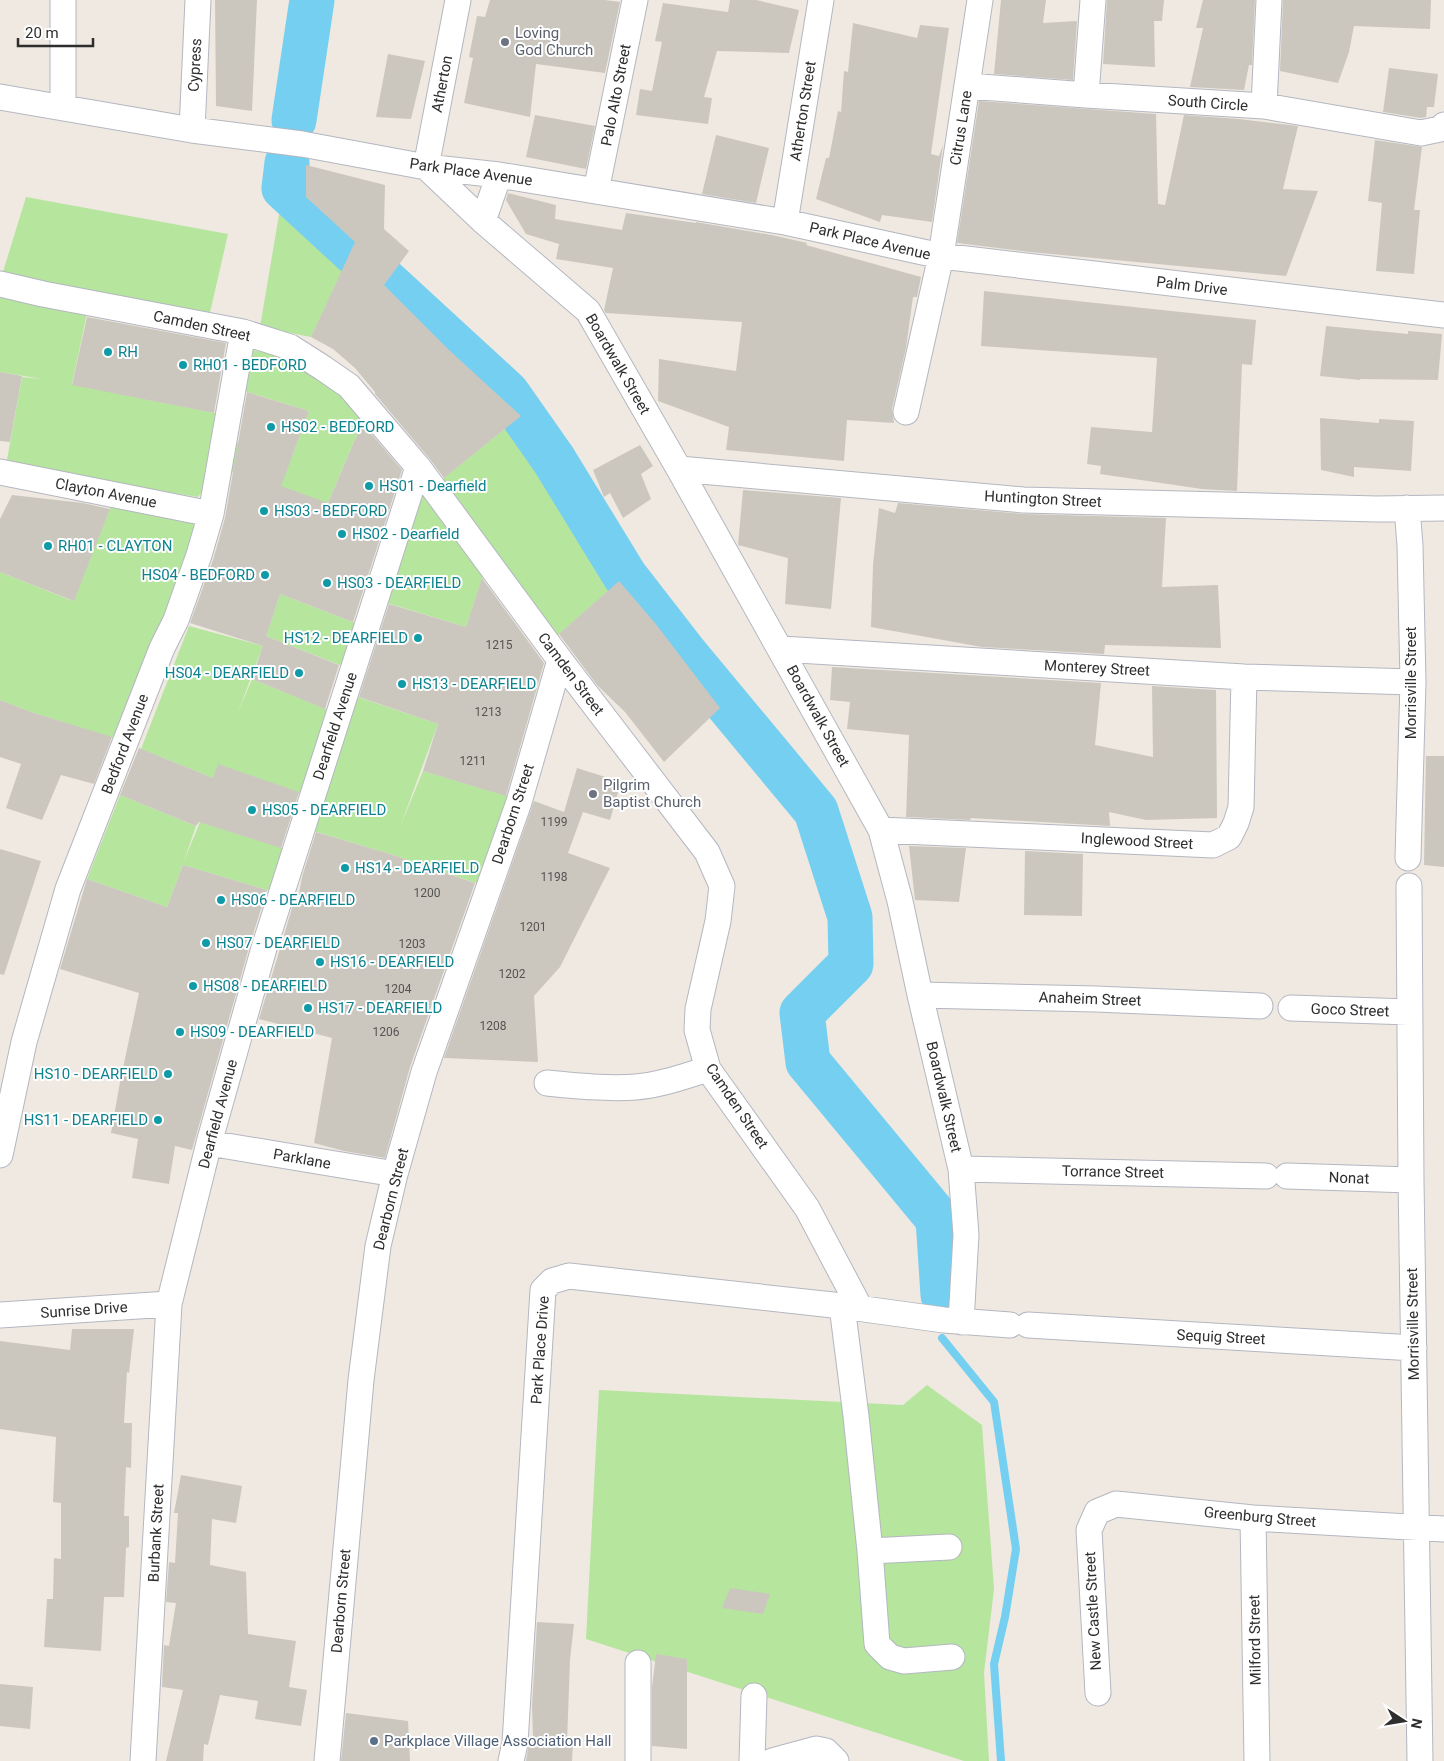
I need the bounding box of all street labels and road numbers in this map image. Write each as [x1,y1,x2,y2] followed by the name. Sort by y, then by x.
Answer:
[185,38,205,92] street label: Cypress
[597,42,635,148] street label: Palo Alto Street
[428,54,456,114] street label: Atherton
[786,60,820,162] street label: Atherton Street
[946,89,976,167] street label: Citrus Lane
[1167,91,1249,115] street label: South Circle
[408,154,534,190] street label: Park Place Avenue
[808,218,932,264] street label: Park Place Avenue
[1155,273,1229,299] street label: Palm Drive
[152,307,252,345] street label: Camden Street
[582,310,654,418] street label: Boardwalk Street
[54,474,158,512] street label: Clayton Avenue
[984,487,1102,511] street label: Huntington Street
[1402,627,1420,739] street label: Morrisville Street
[534,629,608,719] street label: Camden Street
[1044,656,1150,680] street label: Monterey Street
[783,662,853,770] street label: Boardwalk Street
[309,670,361,782] street label: Dearfield Avenue
[98,691,152,797] street label: Bedford Avenue
[488,761,538,867] street label: Dearborn Street
[1080,829,1194,853] street label: Inglewood Street
[1038,988,1142,1010] street label: Anaheim Street
[1310,1000,1390,1020] street label: Goco Street
[922,1040,966,1154] street label: Boardwalk Street
[195,1057,241,1171] street label: Dearfield Avenue
[702,1060,772,1152] street label: Camden Street
[272,1145,332,1173] street label: Parklane
[370,1146,412,1252] street label: Dearborn Street
[1062,1162,1164,1182] street label: Torrance Street
[1328,1168,1370,1188] street label: Nonat
[1403,1267,1423,1380] street label: Morrisville Street
[527,1295,553,1405] street label: Park Place Drive
[40,1298,128,1322] street label: Sunrise Drive
[1176,1326,1266,1348] street label: Sequig Street
[144,1483,168,1583] street label: Burbank Street
[1203,1503,1317,1531] street label: Greenburg Street
[327,1548,355,1654] street label: Dearborn Street
[1081,1551,1105,1671] street label: New Castle Street
[1245,1594,1265,1686] street label: Milford Street

